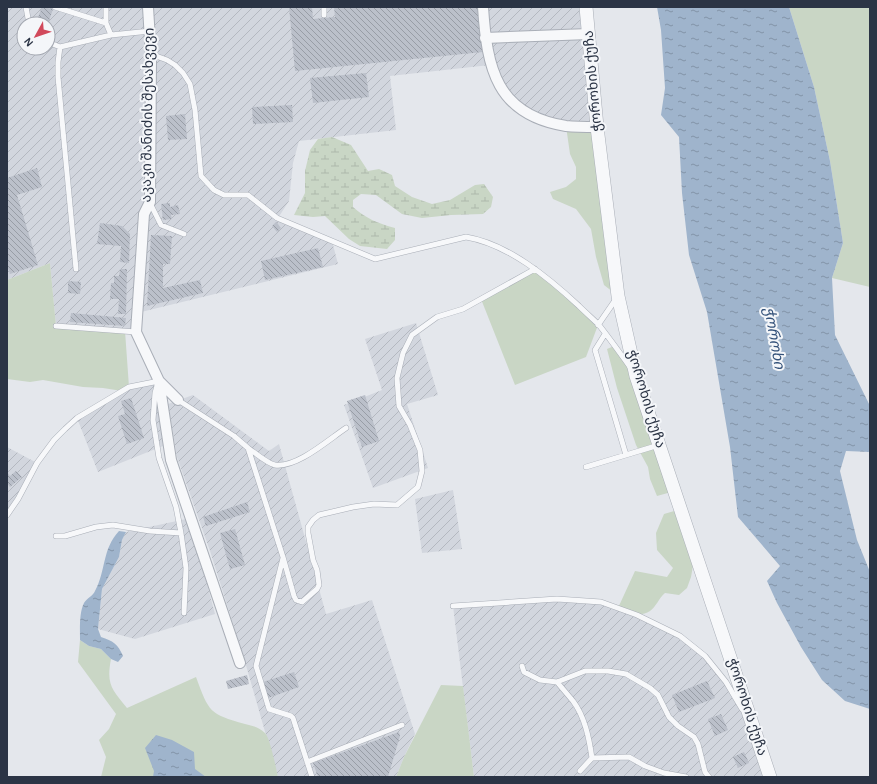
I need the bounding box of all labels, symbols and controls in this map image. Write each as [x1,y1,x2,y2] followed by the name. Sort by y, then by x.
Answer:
[16,16,56,56] north arrow
[139,28,158,202] street label: აკაკი შანიძის შესახვევი
[581,30,605,132] street label: ჭოროხის ქუჩა
[22,36,35,49] text: N
[760,306,787,372] water label: ჭოროხი
[623,348,669,450] street label: ჭოროხის ქუჩა
[724,656,770,758] street label: ჭოროხის ქუჩა

